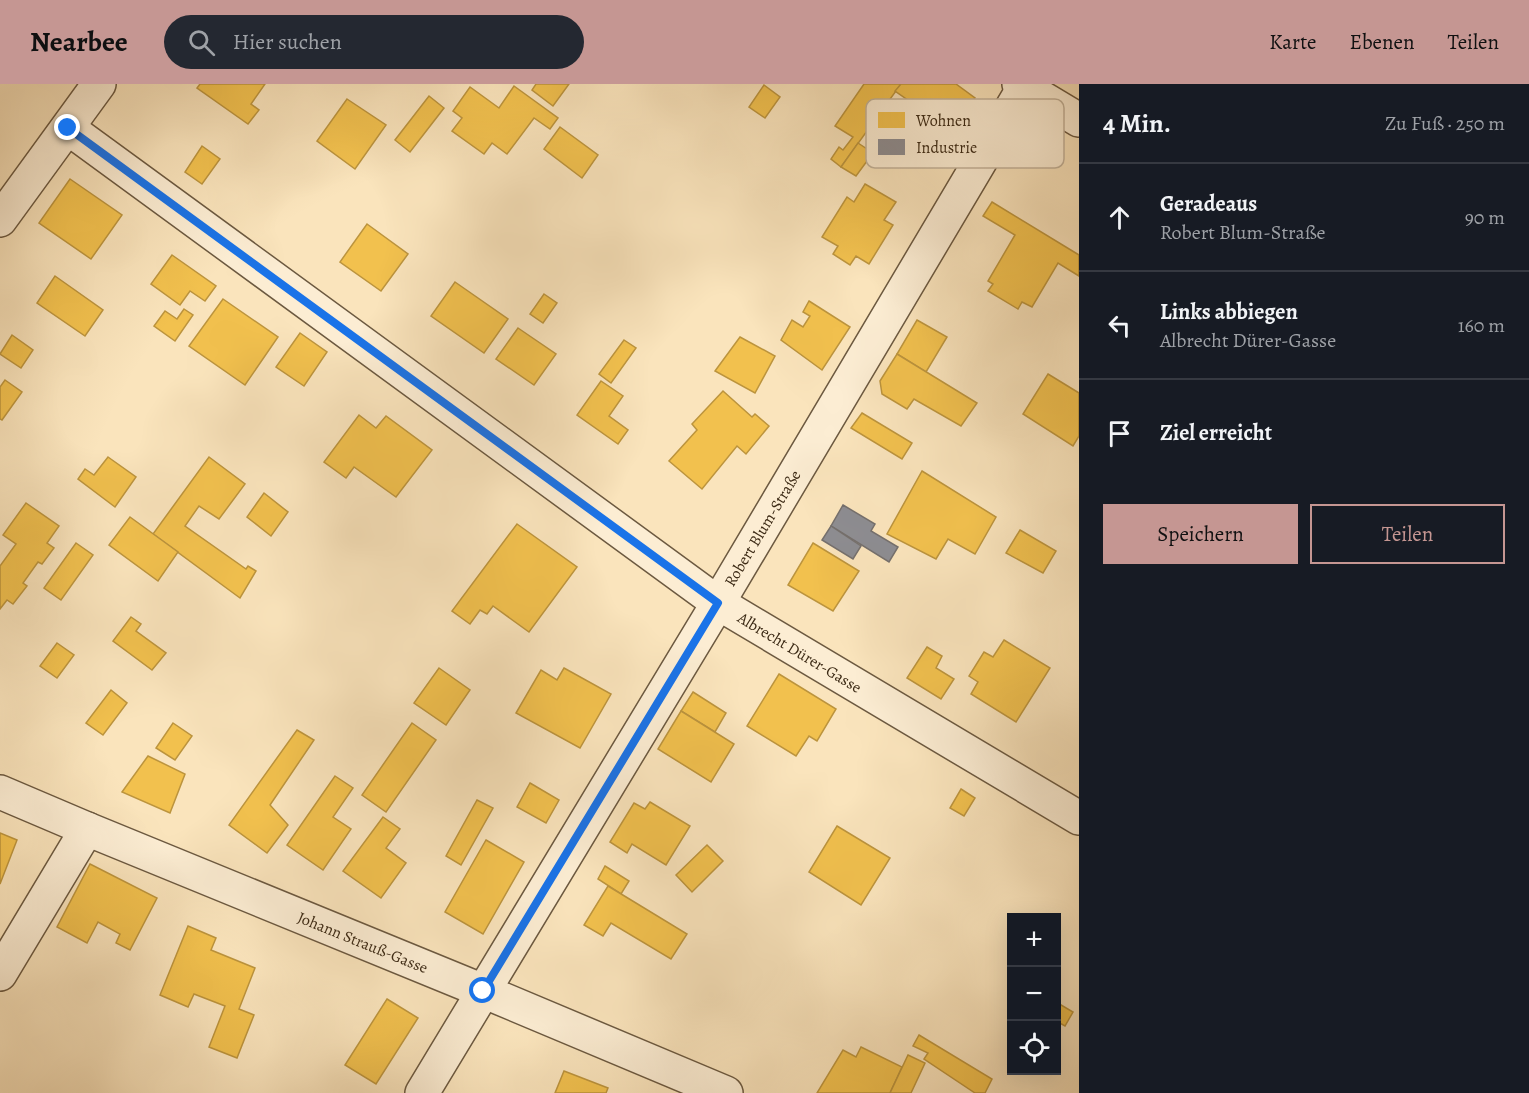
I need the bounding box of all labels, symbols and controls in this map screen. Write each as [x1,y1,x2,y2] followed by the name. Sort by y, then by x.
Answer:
[164,15,584,69] search box
[30,23,128,61] text: Nearbee
[185,26,218,59] icon: search
[233,27,342,57] text: Hier suchen
[1269,28,1317,56] text: Karte
[1350,28,1414,56] text: Ebenen
[1447,28,1499,56] text: Teilen
[866,99,1064,168] legend
[1103,106,1171,141] text: 4 Min.
[915,110,971,132] text: Wohnen
[1385,110,1505,137] text: Zu Fuß · 250 m
[54,114,80,140] route end
[916,137,977,159] text: Industrie
[1160,189,1257,219] text: Geradeaus
[1103,201,1136,234] icon: ahead
[1465,204,1505,231] text: 90 m
[1160,219,1326,246] text: Robert Blum-Straße
[1160,297,1298,327] text: Links abbiegen
[1103,309,1136,342] icon: left
[1458,312,1505,339] text: 160 m
[1160,327,1336,354] text: Albrecht Dürer-Gasse
[1103,417,1136,450] icon: arrive
[1160,418,1272,448] text: Ziel erreicht
[719,466,806,591] street label: Robert Blum-Straße
[1103,504,1298,564] button: Speichern
[1310,504,1505,564] button: Teilen
[733,607,866,699] street label: Albrecht Dürer-Gasse
[294,907,431,979] street label: Johann Strauß-Gasse
[1007,913,1061,1075] map controls
[1007,913,1061,967] button: +
[1007,967,1061,1021] button: −
[469,977,495,1003] route start
[1007,1021,1061,1075] button: locate

